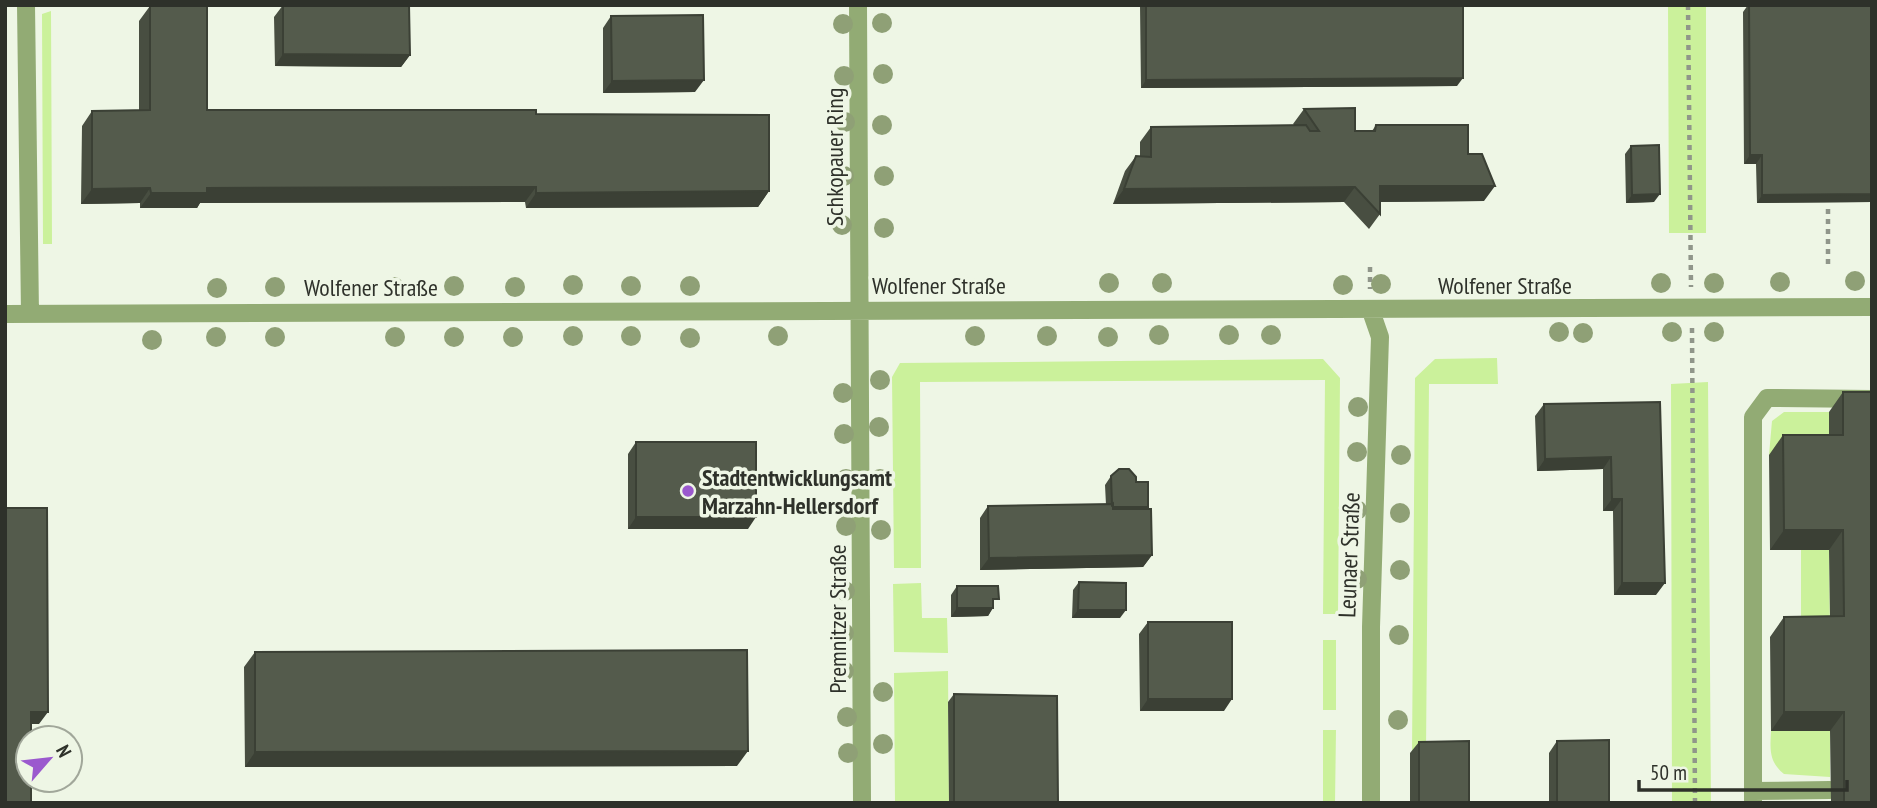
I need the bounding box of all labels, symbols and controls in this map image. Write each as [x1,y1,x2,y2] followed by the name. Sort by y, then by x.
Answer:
[819,88,850,226] street label: Schkopauer Ring
[872,270,1006,301] street label: Wolfener Straße
[1438,270,1572,301] street label: Wolfener Straße
[304,272,438,303] street label: Wolfener Straße
[702,462,892,521] place label: Stadtentwicklungsamt Marzahn-Hellersdorf
[680,483,696,499] marker: Stadtentwicklungsamt Marzahn-Hellersdorf
[1331,492,1367,618] street label: Leunaer Straße
[822,544,853,694] street label: Premnitzer Straße
[14,724,84,794] north arrow
[51,741,77,761] text: N
[1639,748,1847,792] scale bar
[1650,759,1687,786] text: 50 m

